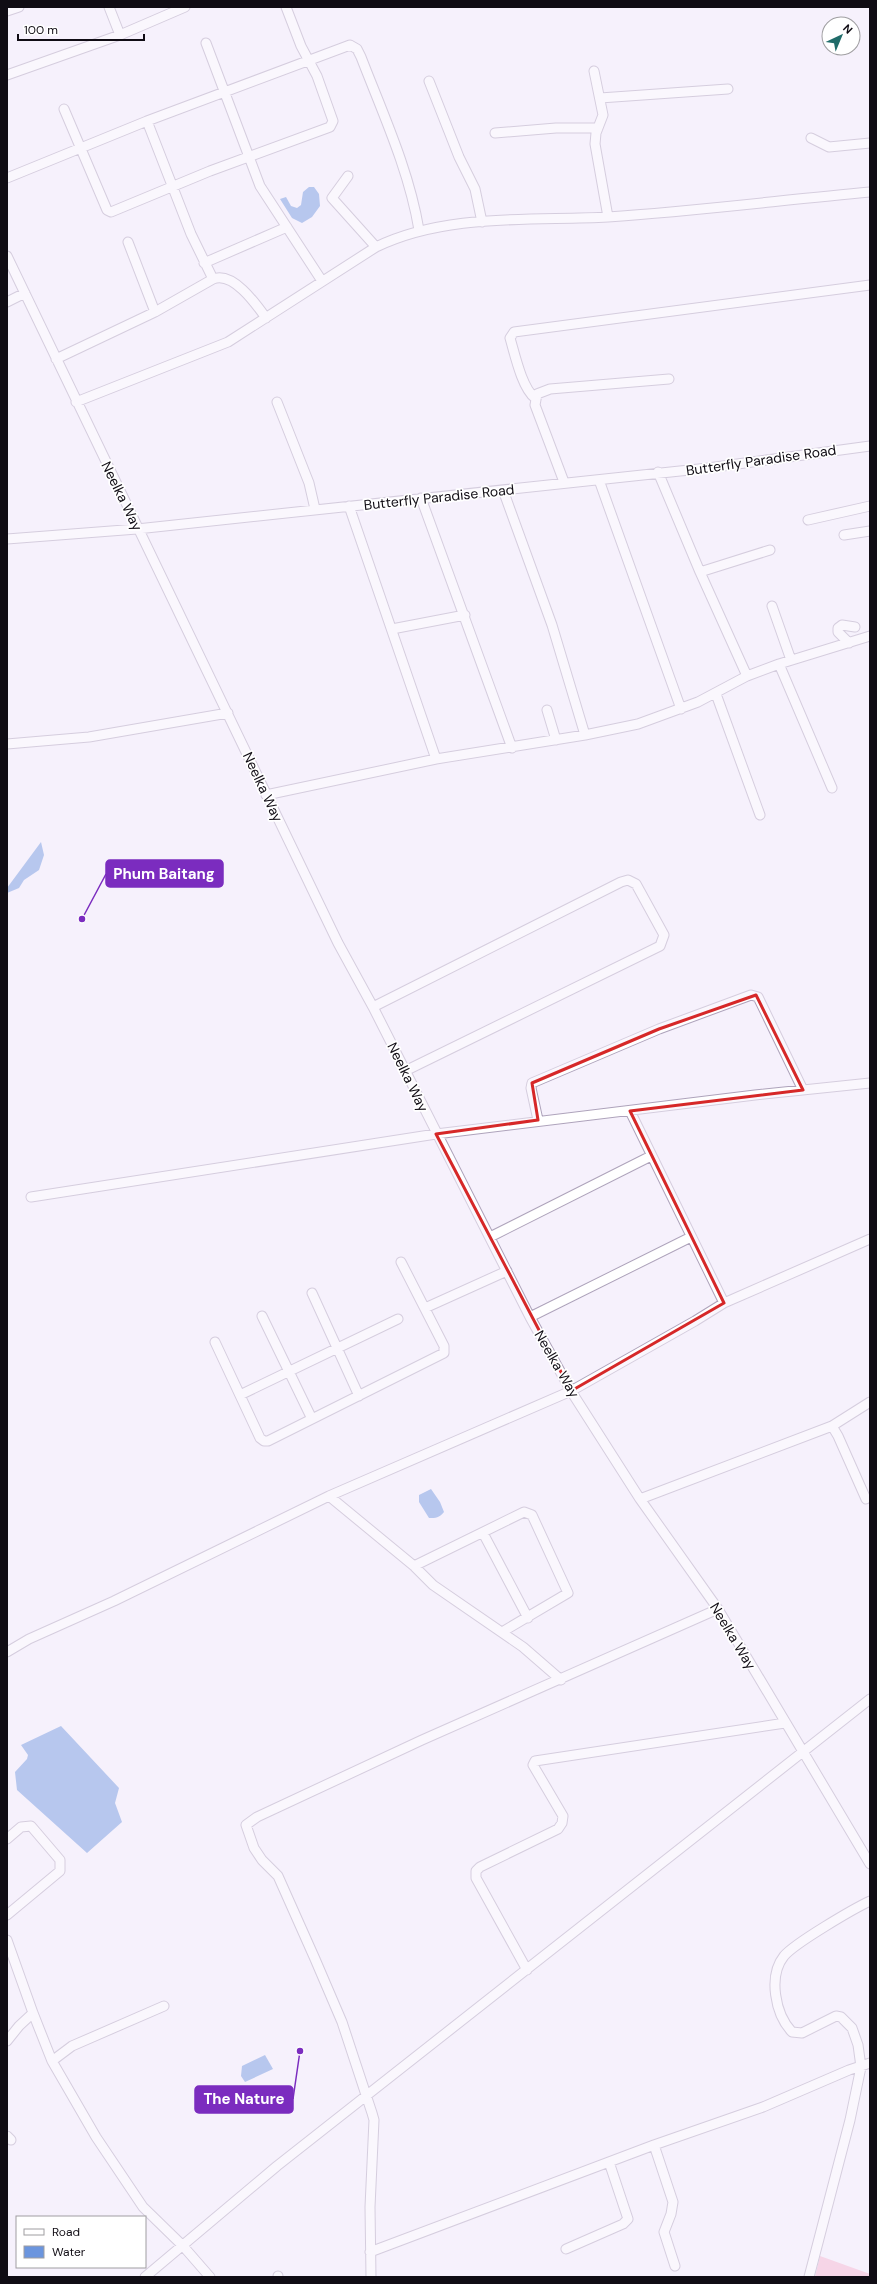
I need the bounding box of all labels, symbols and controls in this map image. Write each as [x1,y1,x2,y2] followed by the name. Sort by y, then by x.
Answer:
[18,16,144,42] scale bar
[821,16,861,56] north arrow
[840,21,856,37] text: N
[24,22,58,38] text: 100 m
[685,441,837,479] street label: Butterfly Paradise Road
[97,458,147,534] street label: Neelka Way
[363,480,515,514] street label: Butterfly Paradise Road
[239,749,287,825] street label: Neelka Way
[106,860,223,887] callout: Phum Baitang
[113,864,215,884] text: Phum Baitang
[383,1039,433,1115] street label: Neelka Way
[530,1327,584,1401] street label: Neelka Way
[706,1599,760,1673] street label: Neelka Way
[195,2086,293,2113] callout: The Nature
[203,2089,285,2109] text: The Nature
[16,2216,146,2268] legend
[52,2224,80,2240] text: Road
[52,2244,86,2260] text: Water

